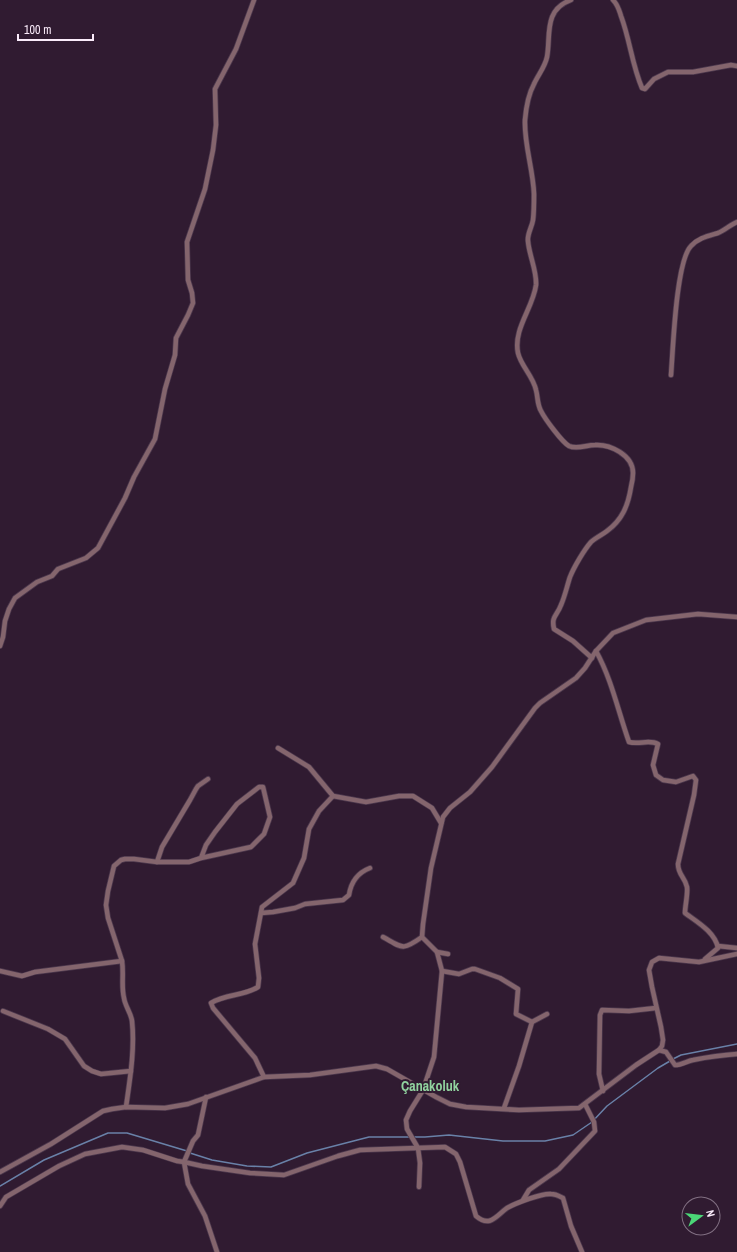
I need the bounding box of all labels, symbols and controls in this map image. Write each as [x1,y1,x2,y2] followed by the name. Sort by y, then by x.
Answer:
[18,16,93,42] scale bar
[24,22,51,38] text: 100 m
[401,1077,460,1095] district label: Çanakoluk
[681,1196,721,1236] north arrow
[703,1208,718,1218] text: N

